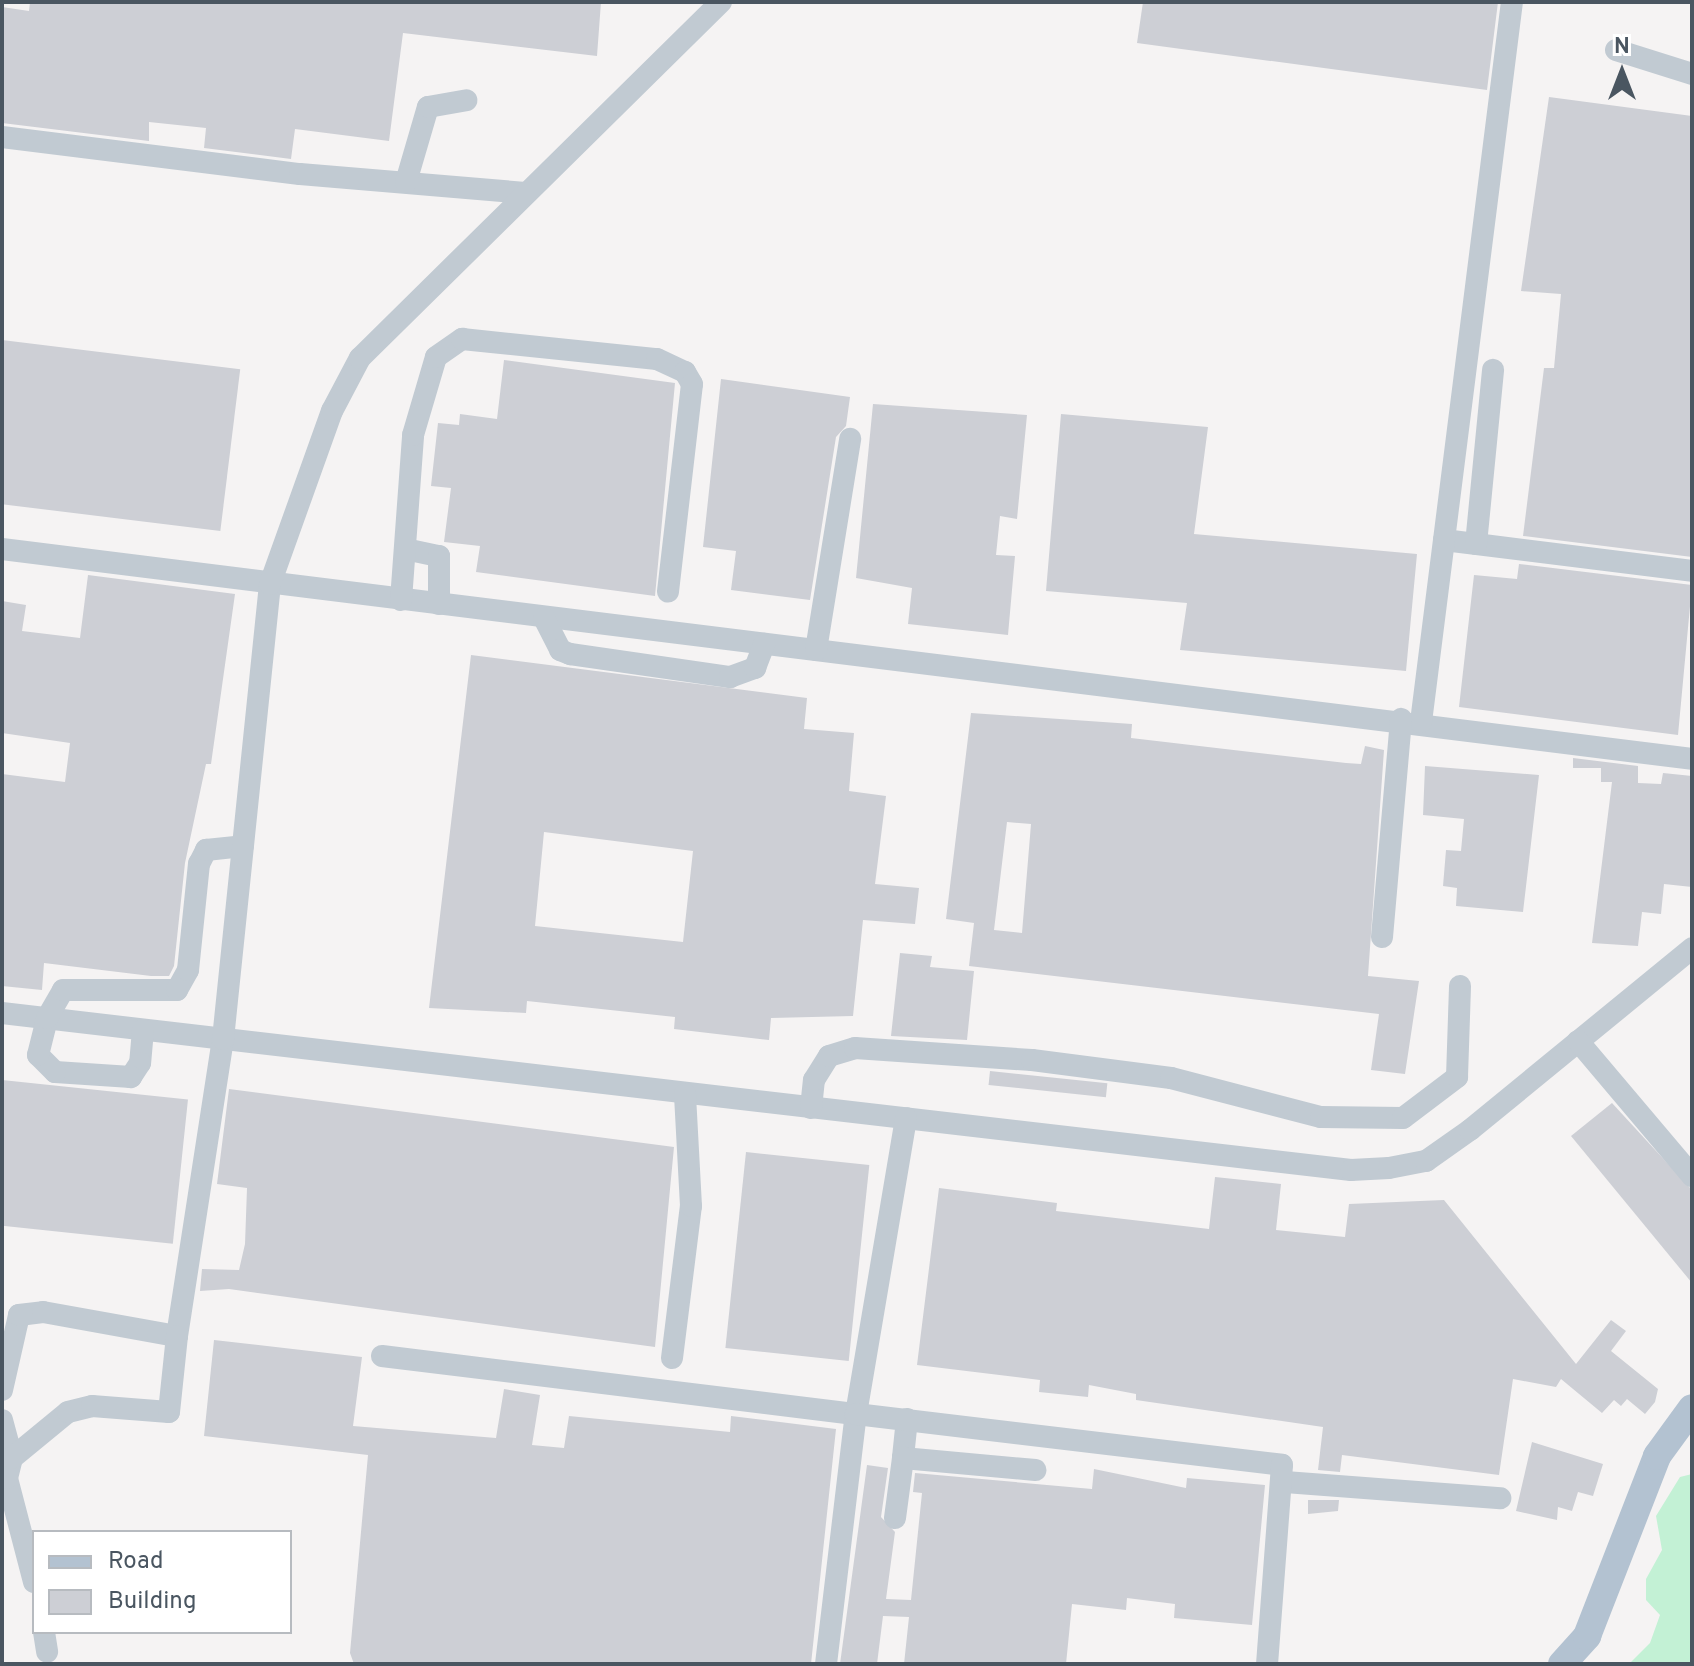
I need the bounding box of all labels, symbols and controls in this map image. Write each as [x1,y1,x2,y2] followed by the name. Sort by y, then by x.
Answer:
[1582,32,1662,112] north arrow
[1614,34,1630,61] text: N
[32,1530,292,1634] legend
[108,1547,164,1577] text: Road
[108,1587,197,1617] text: Building

